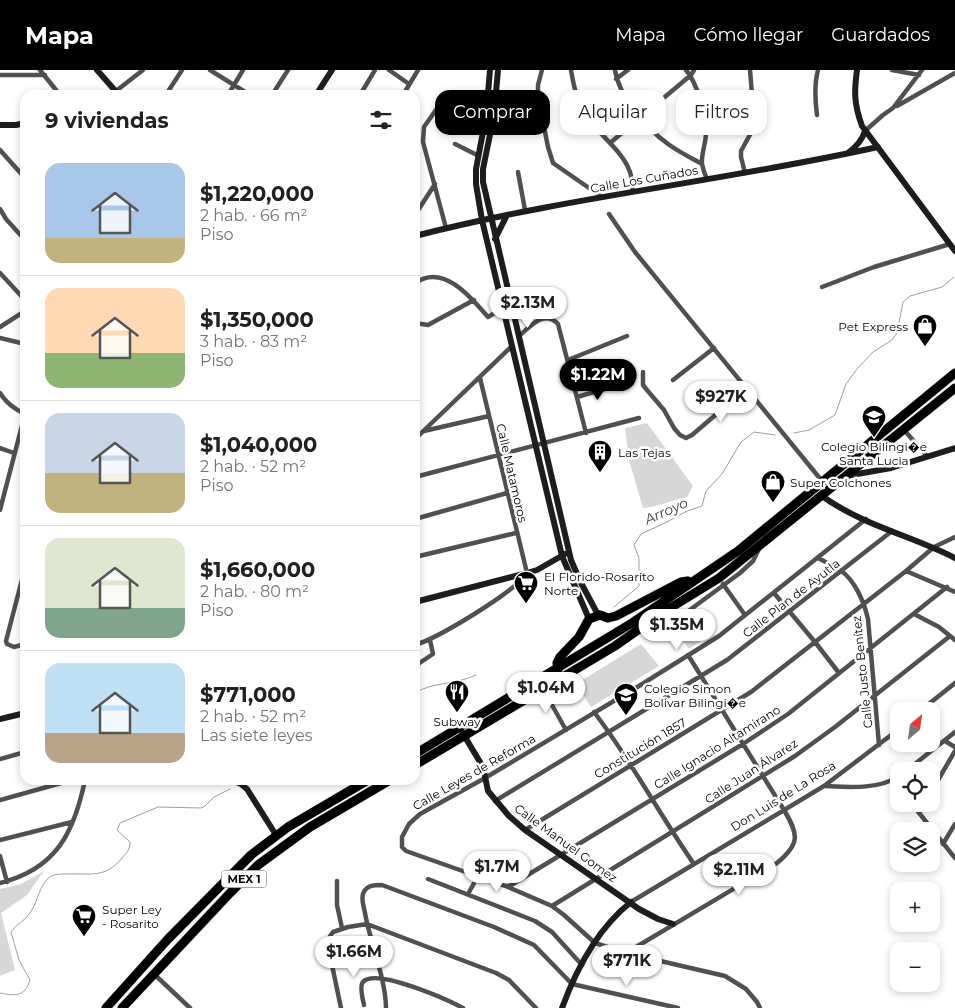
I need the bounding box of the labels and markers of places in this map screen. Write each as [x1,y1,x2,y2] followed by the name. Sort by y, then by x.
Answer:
[487,286,569,329] pin: $2.13M
[912,313,938,347] shop icon: Pet Express
[838,319,908,334] place label: Pet Express
[557,358,639,401] pin: $1.22M
[686,380,756,423] pin: $927K
[861,404,887,438] school or university icon: Colegio Bilingi�e Santa Lucia
[587,439,613,473] building icon: Las Tejas
[821,439,927,468] place label: Colegio Bilingi�e Santa Lucia
[618,445,671,460] place label: Las Tejas
[760,469,786,503] shop icon: Super Colchones
[790,475,891,490] place label: Super Colchones
[544,569,654,598] place label: El Florido-Rosarito Norte
[513,570,539,604] supermarket icon: El Florido-Rosarito Norte
[636,608,718,651] pin: $1.35M
[505,672,587,714] pin: $1.04M
[444,679,470,713] restaurant icon: Subway
[644,681,746,710] place label: Colegio Simon Bolivar Bilingi�e
[613,682,639,716] school or university icon: Colegio Simon Bolivar Bilingi�e
[433,714,481,729] place label: Subway
[462,850,532,893] pin: $1.7M
[698,854,780,896] pin: $2.11M
[102,902,162,931] place label: Super Ley - Rosarito
[71,903,97,937] supermarket icon: Super Ley - Rosarito
[313,936,395,978] pin: $1.66M
[592,944,662,987] pin: $771K

